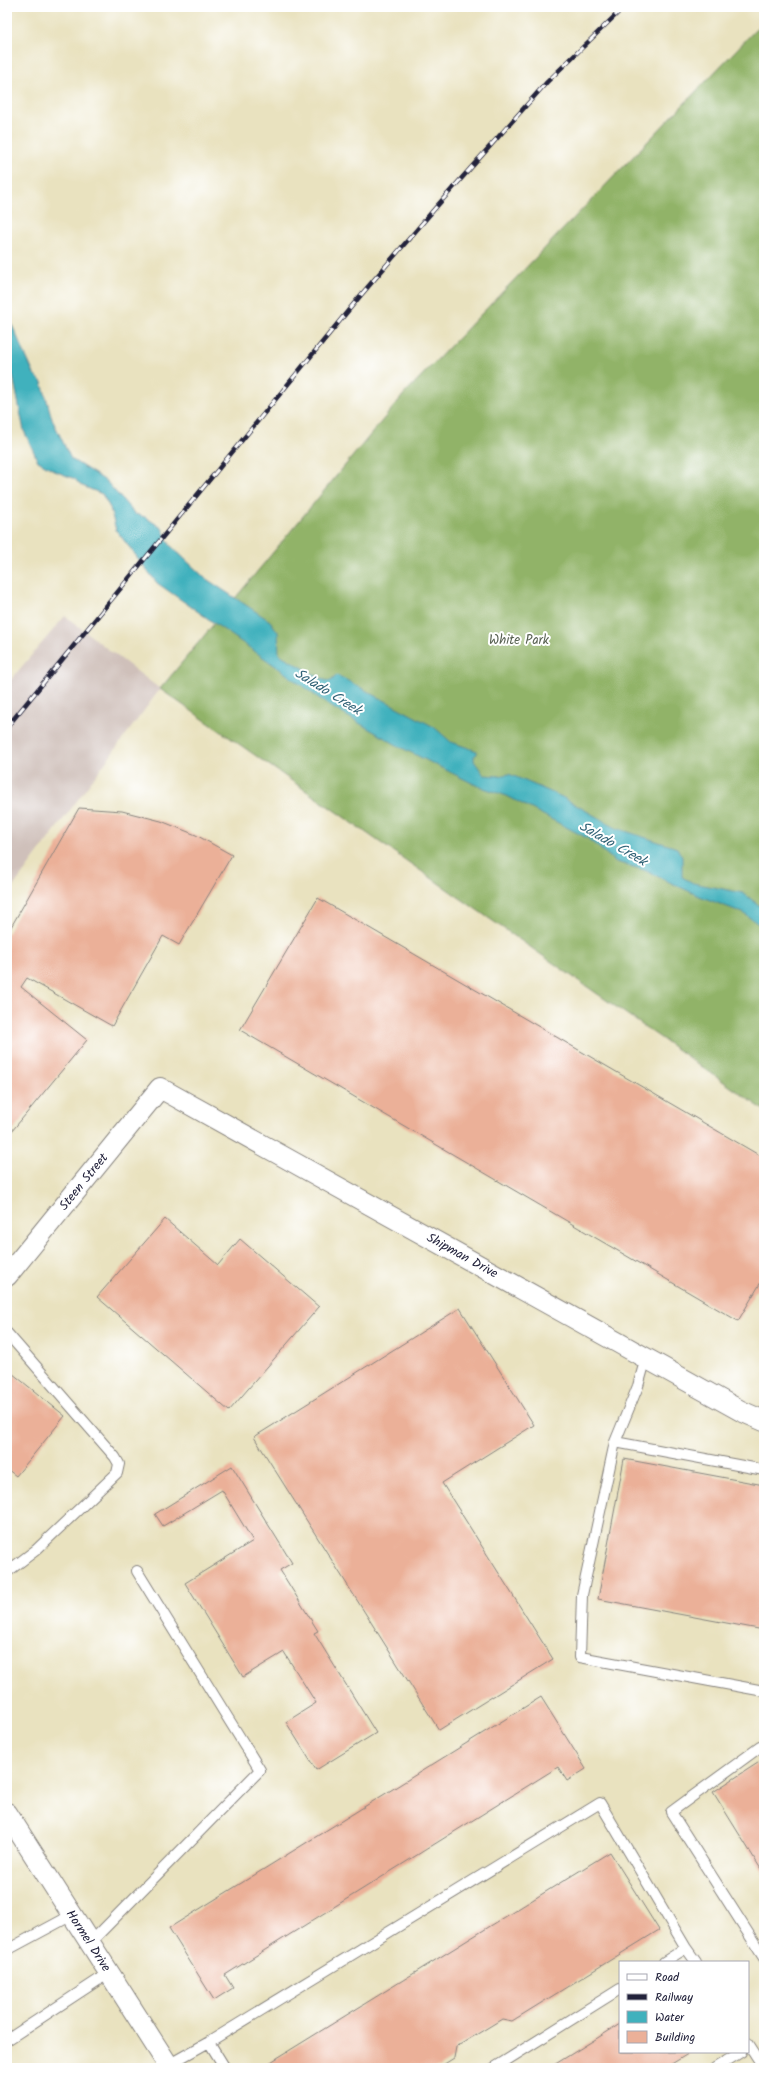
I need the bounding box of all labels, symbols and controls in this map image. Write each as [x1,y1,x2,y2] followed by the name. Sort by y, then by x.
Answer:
[489,630,550,651] park label: White Park
[290,663,368,723] water label: Salado Creek
[575,816,653,874] water label: Salado Creek
[54,1148,114,1215] street label: Steen Street
[422,1228,502,1284] street label: Shipman Drive
[60,1906,116,1976] street label: Hormel Drive
[619,1961,749,2053] legend
[655,1968,680,1987] text: Road
[655,1988,693,2007] text: Railway
[655,2008,685,2027] text: Water
[655,2028,695,2047] text: Building

